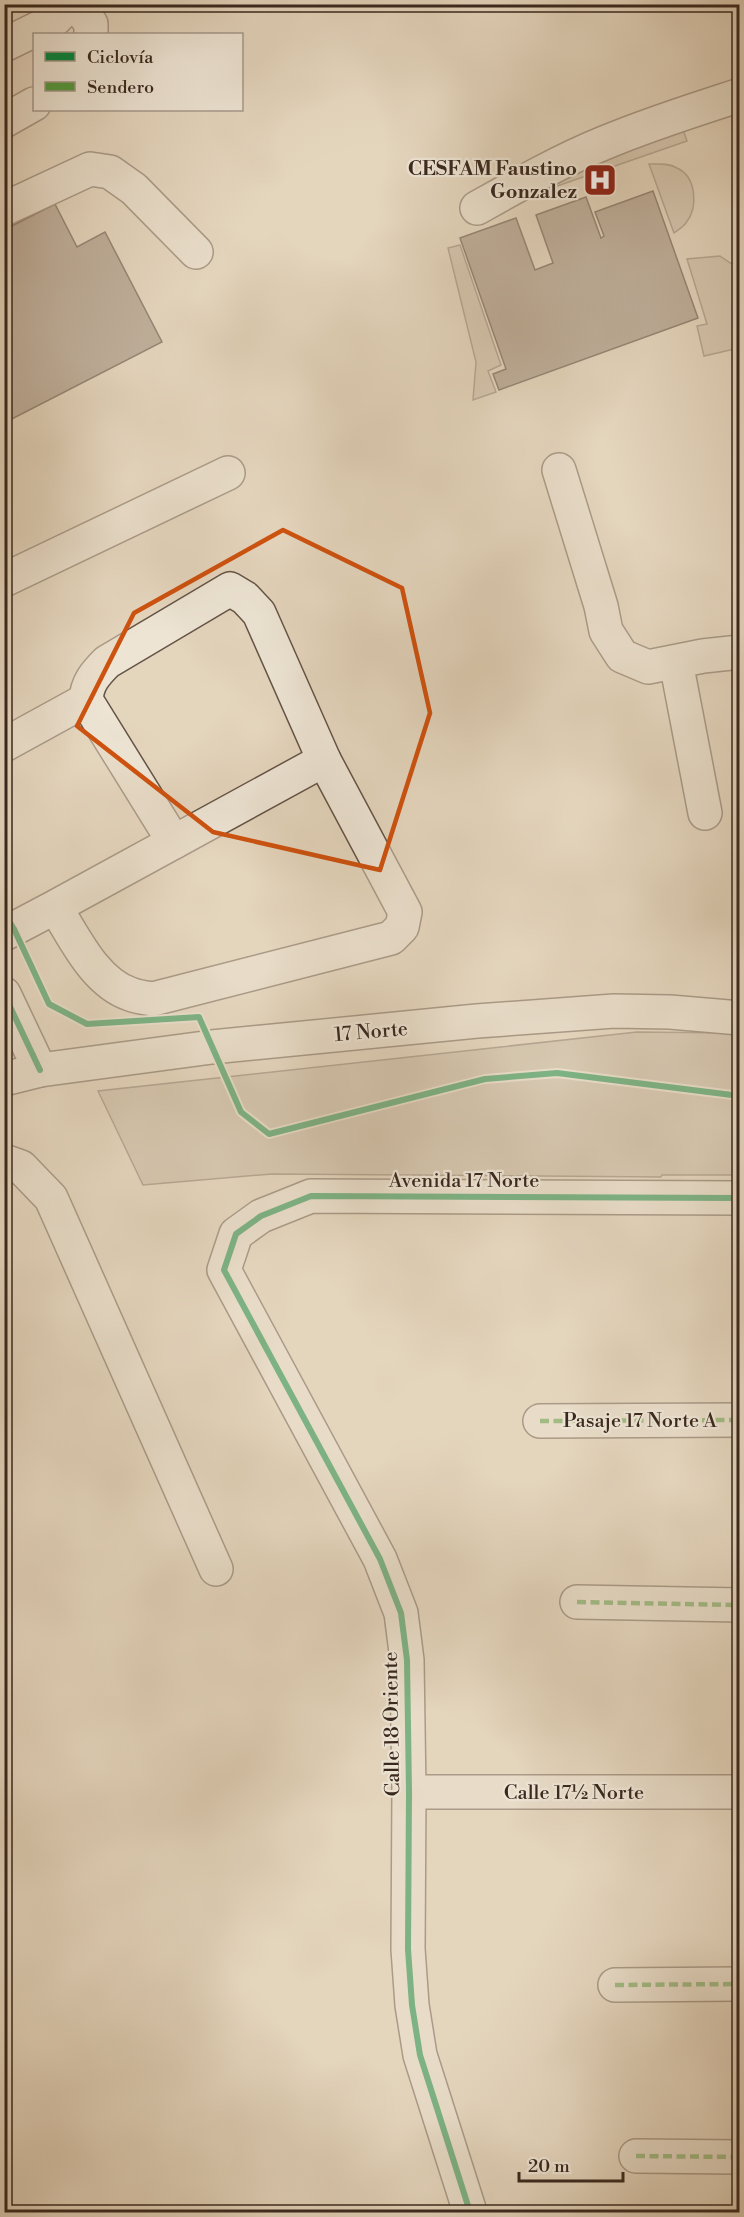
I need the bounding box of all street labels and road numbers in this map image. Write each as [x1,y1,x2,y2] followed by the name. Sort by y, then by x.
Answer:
[333,1017,409,1048] street label: 17 Norte
[388,1169,539,1194] street label: Avenida 17 Norte
[563,1409,718,1434] street label: Pasaje 17 Norte A
[379,1651,406,1797] street label: Calle 18 Oriente
[504,1781,644,1806] street label: Calle 17½ Norte

